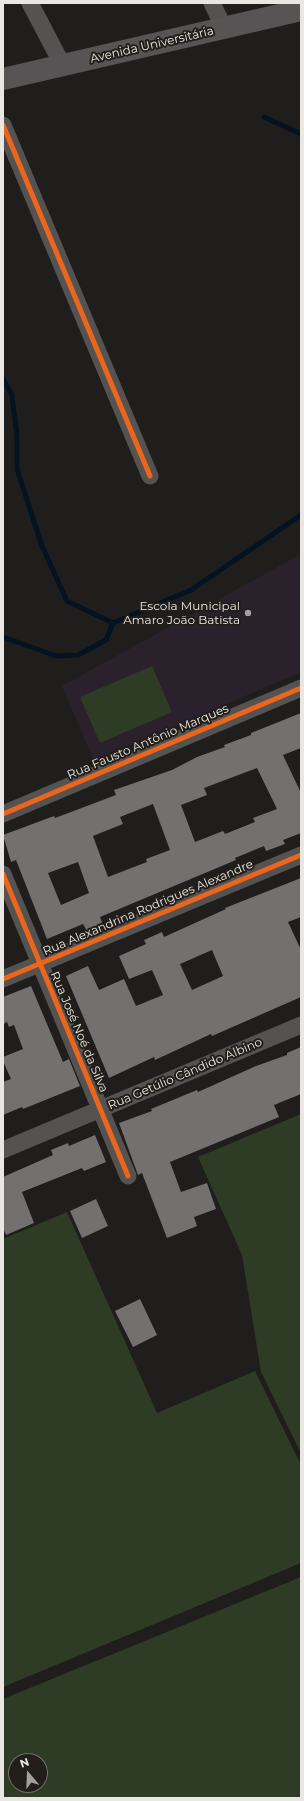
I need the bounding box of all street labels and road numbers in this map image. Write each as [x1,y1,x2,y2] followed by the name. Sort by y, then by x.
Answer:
[89,24,215,66] street label: Avenida Universitária
[65,701,231,783] street label: Rua Fausto Antônio Marques
[41,857,255,959] street label: Rua Alexandrina Rodrigues Alexandre
[47,969,111,1095] street label: Rua José Noé da Silva
[106,1035,264,1113] street label: Rua Getúlio Cândido Albino

